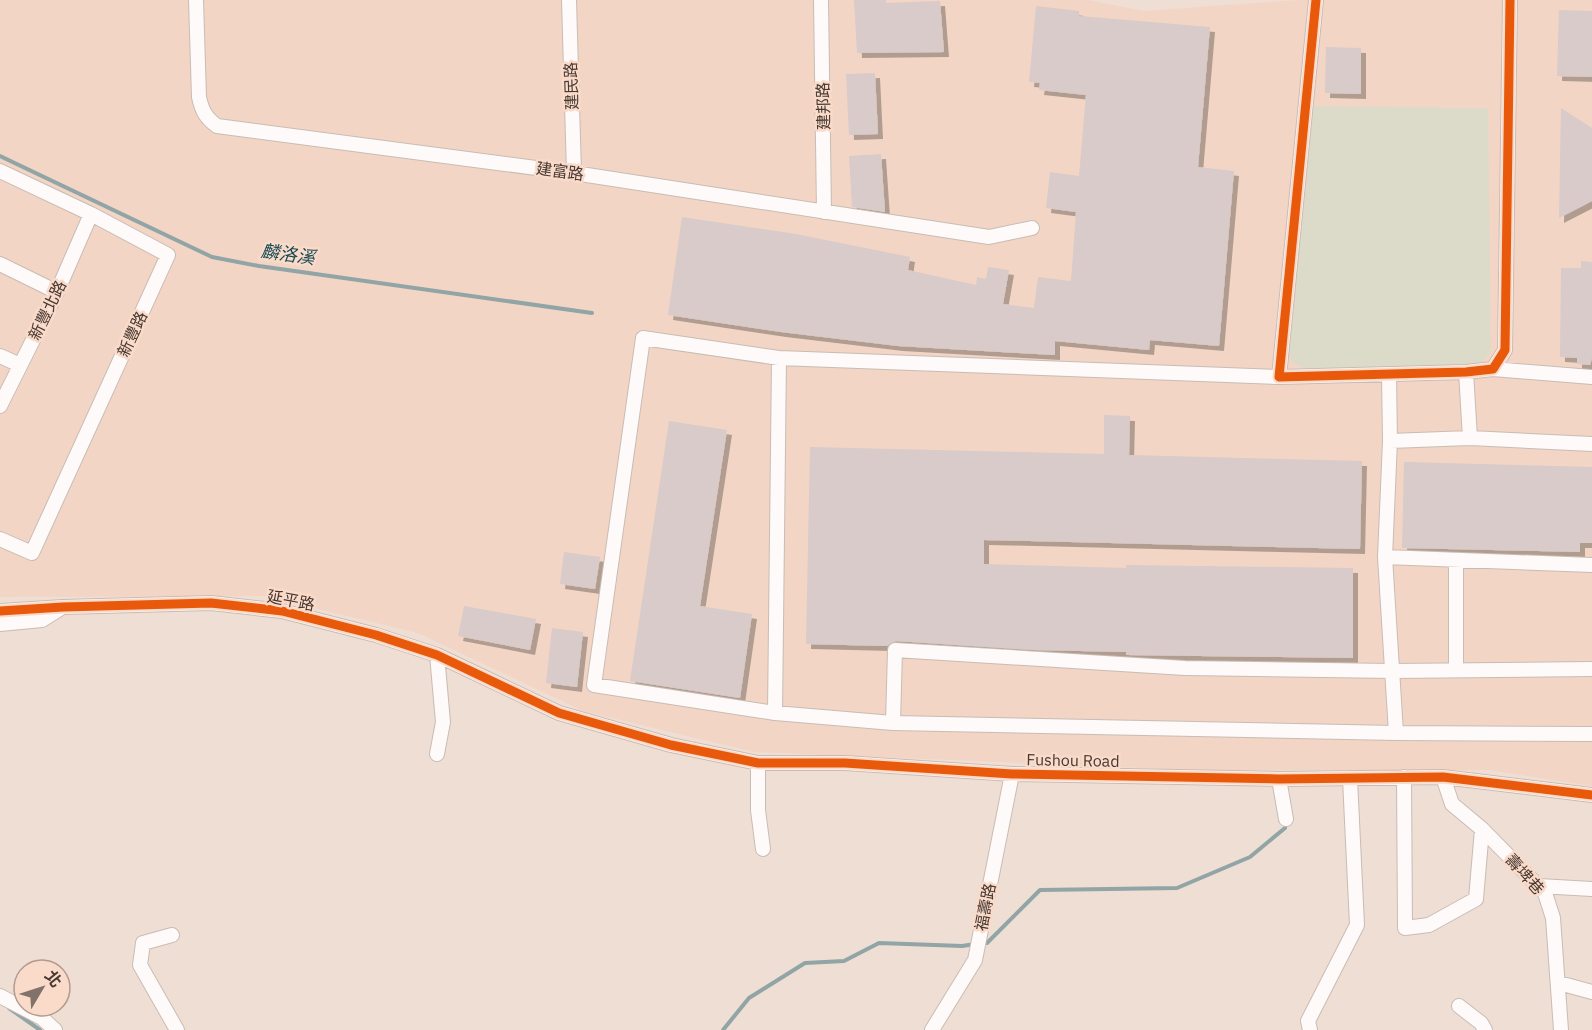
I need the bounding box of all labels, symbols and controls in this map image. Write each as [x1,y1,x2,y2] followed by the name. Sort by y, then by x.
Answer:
[560,62,582,110] street label: 建民路
[813,82,833,130] street label: 建邦路
[535,158,585,184] street label: 建富路
[260,239,319,270] water label: 麟洛溪
[24,277,70,343] street label: 新豐北路
[113,308,151,360] street label: 新豐路
[266,586,316,614] street label: 延平路
[1026,749,1120,771] street label: Fushou Road
[1502,849,1548,899] street label: 壽埤巷
[971,882,999,932] street label: 福壽路
[12,958,72,1018] north arrow
[41,966,66,991] text: 北

